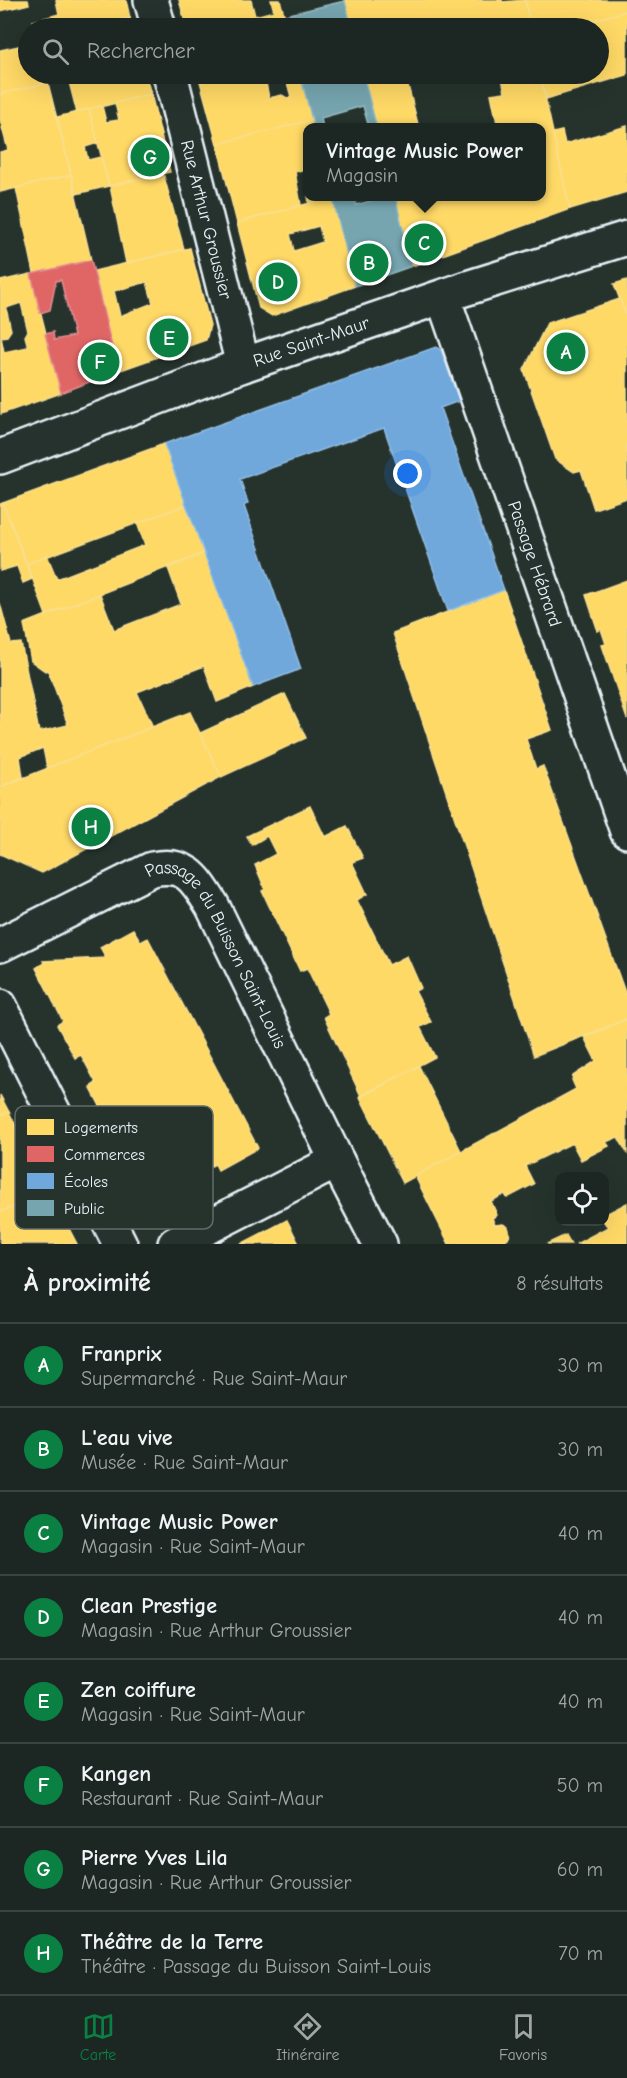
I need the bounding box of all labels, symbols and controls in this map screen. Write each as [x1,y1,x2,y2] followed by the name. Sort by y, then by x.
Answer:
[18,18,609,84] search box
[39,35,72,68] icon: search
[87,38,195,64] text: Rechercher
[303,123,546,201] popup
[130,134,170,180] pin: G
[176,138,236,302] street label: Rue Arthur Groussier
[326,138,523,164] text: Vintage Music Power
[326,164,398,187] text: Magasin
[404,220,444,266] pin: C
[350,240,388,286] pin: B
[258,260,298,304] pin: D
[251,312,373,372] street label: Rue Saint-Maur
[150,316,188,360] pin: E
[546,330,586,374] pin: A
[80,340,120,385] pin: F
[393,459,422,488] your location
[503,498,566,629] street label: Passage Hébrard
[72,804,110,850] pin: H
[141,857,290,1052] street label: Passage du Buisson Saint-Louis
[15,1106,213,1229] legend
[64,1119,138,1137] text: Logements
[64,1146,145,1164] text: Commerces
[64,1172,108,1191] text: Écoles
[555,1172,609,1226] map controls
[555,1172,609,1226] button: locate
[64,1200,105,1218] text: Public
[24,1268,151,1298] text: À proximité
[516,1272,603,1295] text: 8 résultats
[81,1341,162,1367] text: Franprix
[38,1354,49,1377] text: A
[557,1354,603,1377] text: 30 m
[81,1367,347,1390] text: Supermarché · Rue Saint-Maur
[81,1425,173,1451] text: L'eau vive
[37,1438,50,1461] text: B
[557,1438,603,1461] text: 30 m
[81,1451,288,1474] text: Musée · Rue Saint-Maur
[81,1509,278,1535] text: Vintage Music Power
[37,1522,50,1545] text: C
[558,1522,603,1545] text: 40 m
[81,1535,305,1558] text: Magasin · Rue Saint-Maur
[81,1593,217,1619] text: Clean Prestige
[37,1606,50,1629] text: D
[558,1606,603,1629] text: 40 m
[81,1619,351,1642] text: Magasin · Rue Arthur Groussier
[81,1677,196,1703] text: Zen coiffure
[38,1690,49,1713] text: E
[558,1690,603,1713] text: 40 m
[81,1703,305,1726] text: Magasin · Rue Saint-Maur
[81,1761,151,1787] text: Kangen
[38,1774,49,1797] text: F
[557,1774,603,1797] text: 50 m
[81,1787,323,1810] text: Restaurant · Rue Saint-Maur
[81,1845,228,1871] text: Pierre Yves Lila
[36,1858,51,1881] text: G
[557,1858,603,1881] text: 60 m
[81,1871,351,1894] text: Magasin · Rue Arthur Groussier
[81,1929,263,1955] text: Théâtre de la Terre
[36,1942,51,1965] text: H
[558,1942,603,1965] text: 70 m
[81,1955,431,1978] text: Théâtre · Passage du Buisson Saint-Louis
[80,2010,116,2064] tab: Carte
[276,2010,339,2064] tab: Itinéraire
[499,2010,547,2064] tab: Favoris

